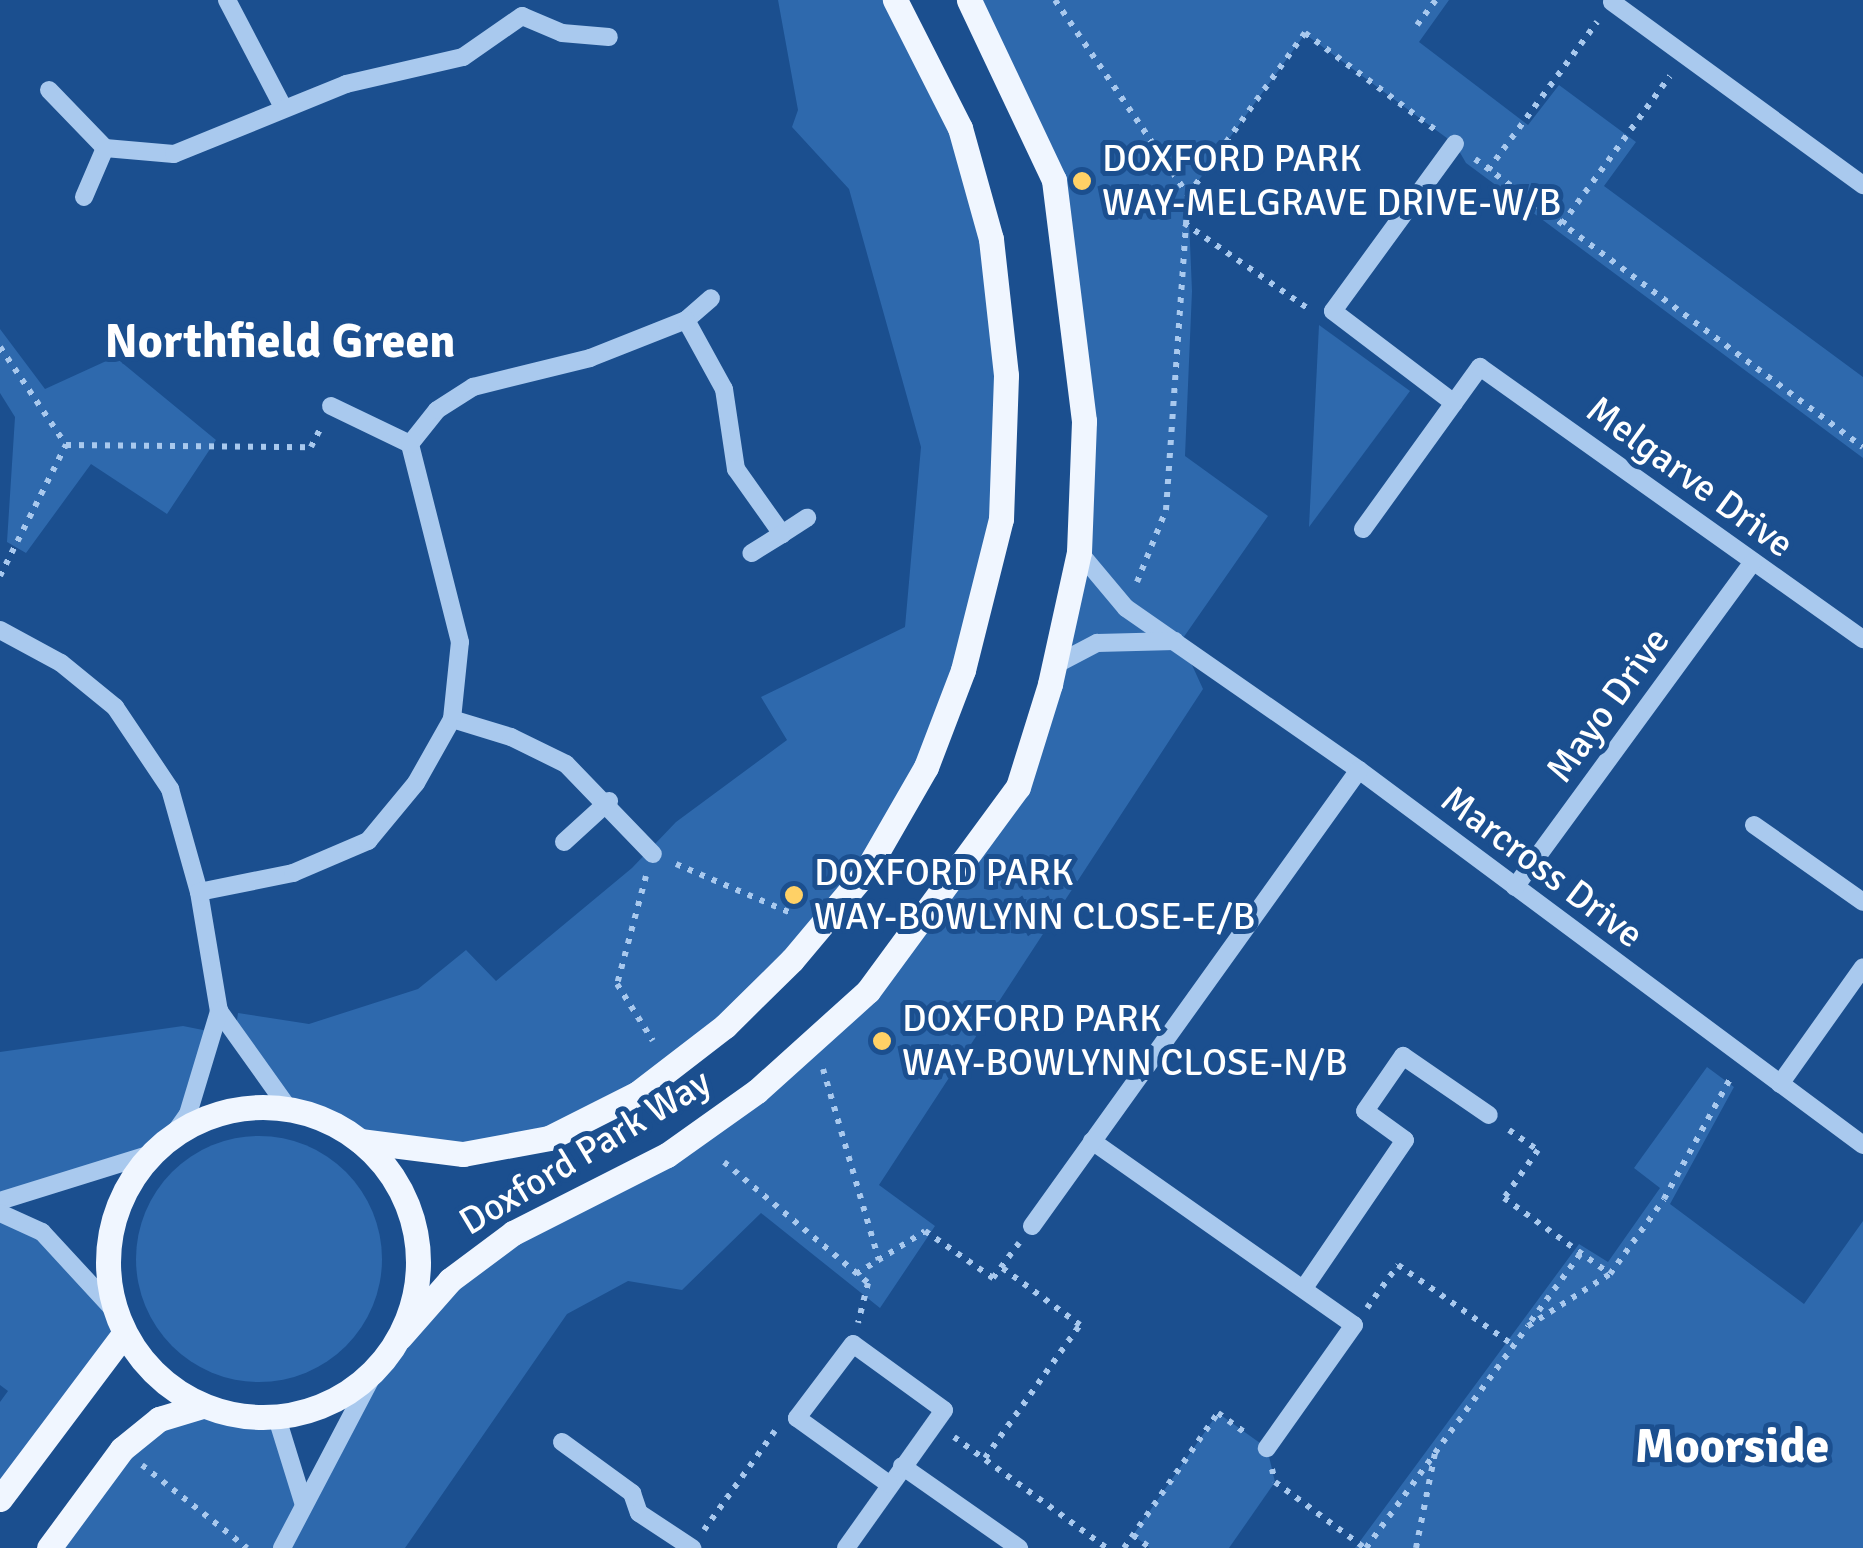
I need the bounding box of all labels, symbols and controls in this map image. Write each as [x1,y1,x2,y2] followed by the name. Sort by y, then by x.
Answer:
[1102,136,1561,225] place label: DOXFORD PARK WAY-MELGRAVE DRIVE-W/B
[1071,170,1093,192] marker: DOXFORD PARK WAY-MELGRAVE DRIVE-W/B
[104,313,456,371] district label: Northfield Green
[1578,387,1802,567] street label: Melgarve Drive
[1537,619,1679,791] street label: Mayo Drive
[1432,776,1652,958] street label: Marcross Drive
[814,850,1256,939] place label: DOXFORD PARK WAY-BOWLYNN CLOSE-E/B
[783,884,805,906] marker: DOXFORD PARK WAY-BOWLYNN CLOSE-E/B
[902,996,1348,1086] place label: DOXFORD PARK WAY-BOWLYNN CLOSE-N/B
[871,1030,893,1052] marker: DOXFORD PARK WAY-BOWLYNN CLOSE-N/B
[451,1059,719,1245] street label: Doxford Park Way
[1635,1418,1829,1476] district label: Moorside

